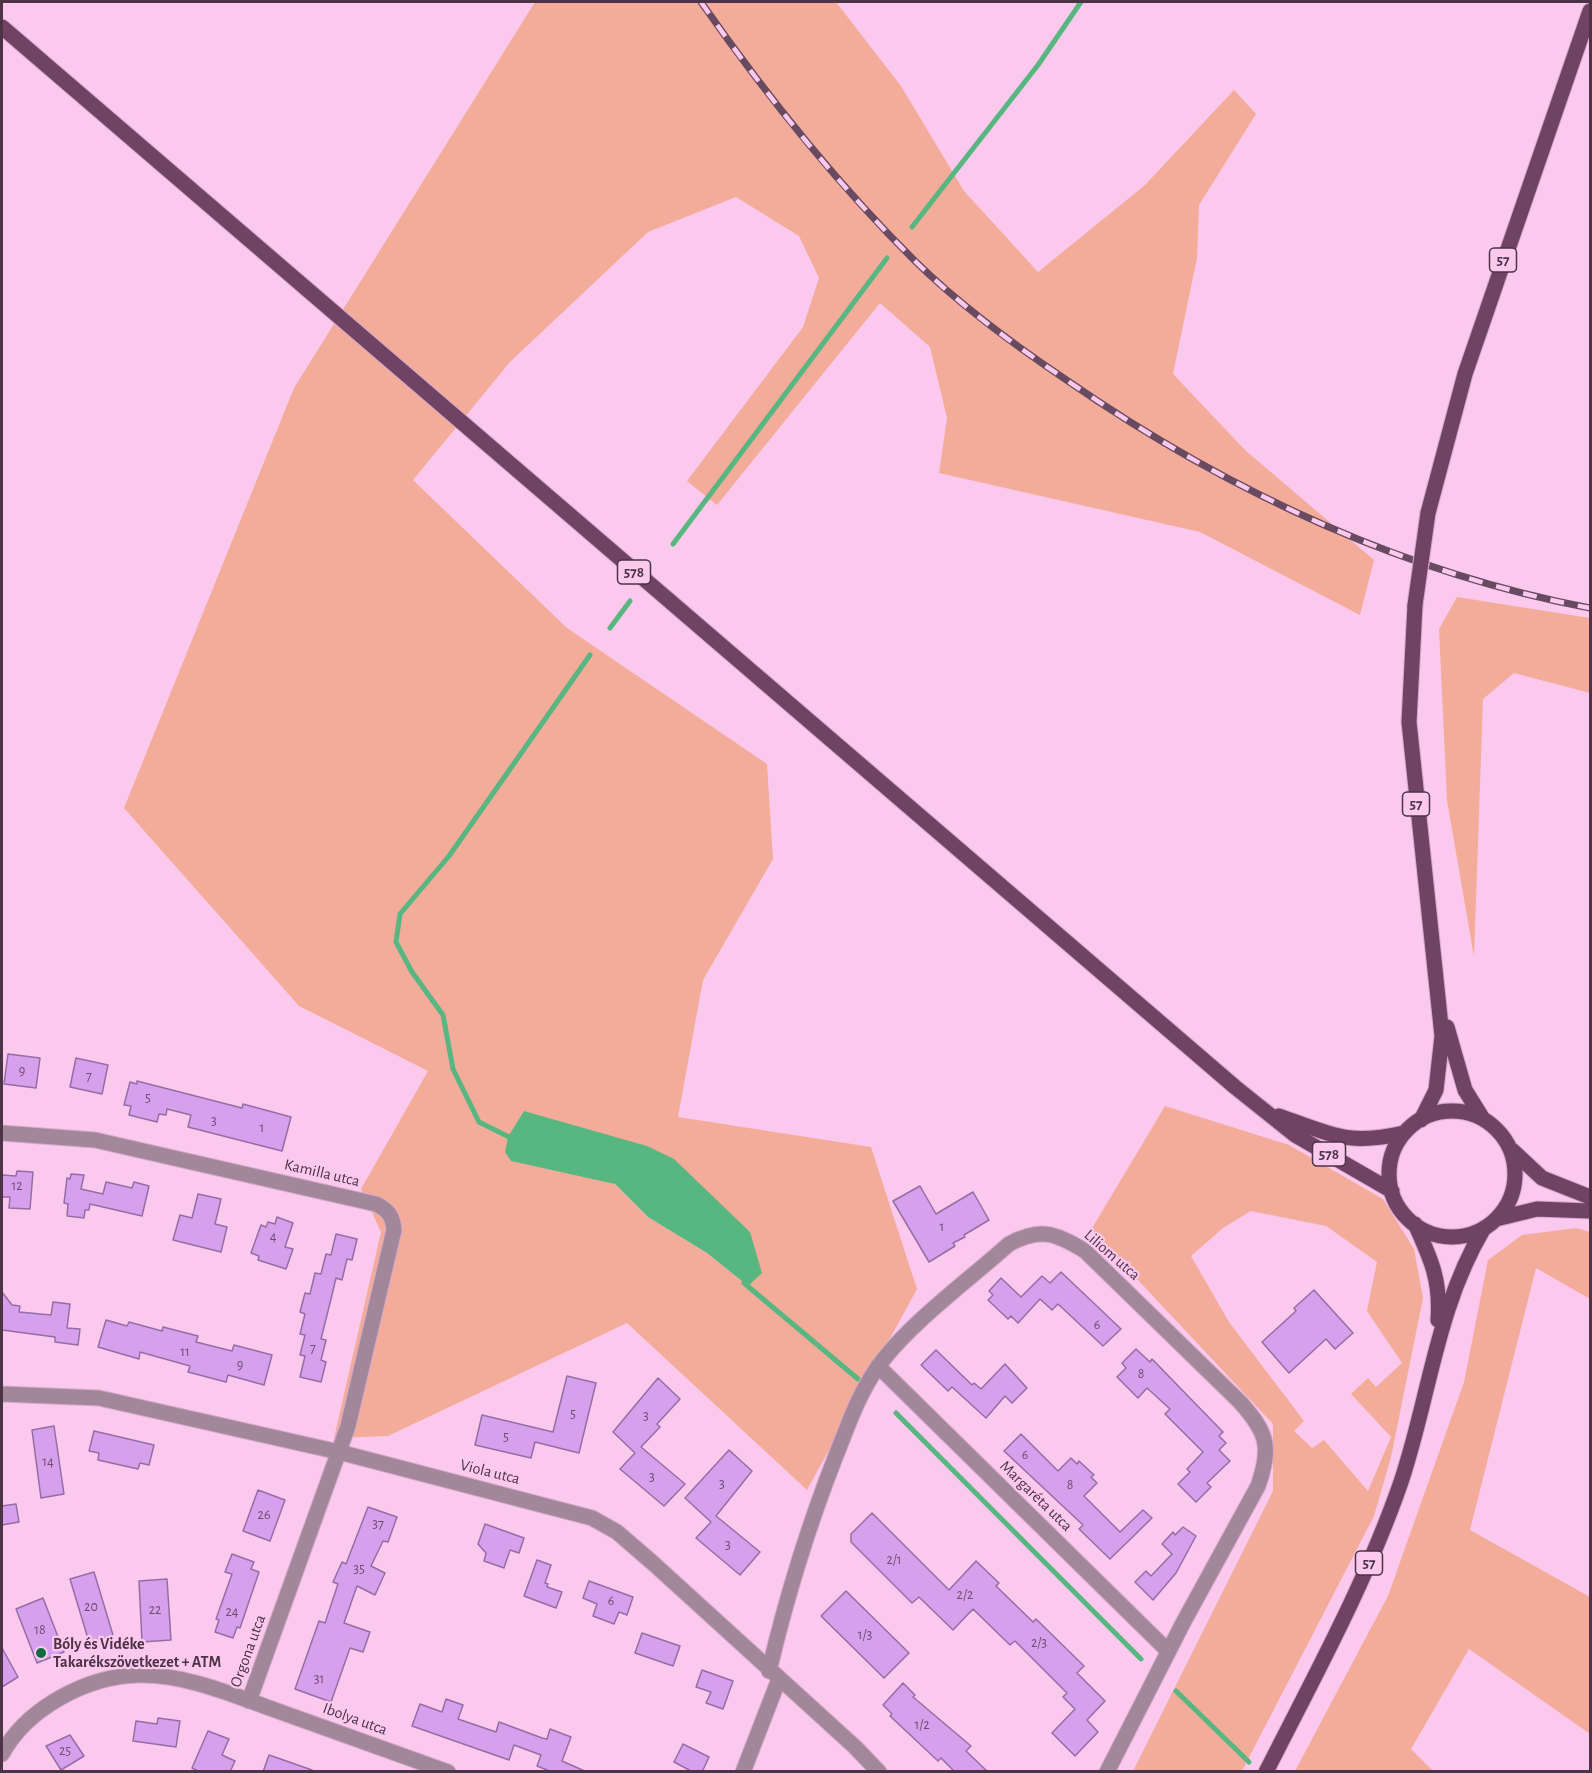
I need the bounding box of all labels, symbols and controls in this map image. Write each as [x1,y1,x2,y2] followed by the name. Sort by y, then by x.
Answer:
[1490,248,1516,272] road number: 57
[618,560,650,584] road number: 578
[1402,792,1430,816] road number: 57
[19,1063,25,1079] house number: 9
[86,1068,92,1084] house number: 7
[145,1090,151,1106] house number: 5
[211,1113,217,1129] house number: 3
[260,1120,264,1136] house number: 1
[1312,1142,1346,1166] road number: 578
[282,1155,362,1191] street label: Kamilla utca
[11,1178,23,1194] house number: 12
[940,1219,944,1235] house number: 1
[1080,1225,1144,1285] street label: Liliom utca
[270,1229,276,1245] house number: 4
[1094,1317,1100,1333] house number: 6
[310,1340,316,1356] house number: 7
[180,1344,190,1360] house number: 11
[237,1357,243,1373] house number: 9
[1138,1366,1144,1382] house number: 8
[570,1406,576,1422] house number: 5
[643,1408,649,1424] house number: 3
[503,1429,509,1445] house number: 5
[1022,1447,1028,1463] house number: 6
[42,1454,54,1470] house number: 14
[458,1455,522,1489] street label: Viola utca
[996,1457,1076,1535] street label: Margaréta utca
[649,1469,655,1485] house number: 3
[719,1476,725,1492] house number: 3
[1067,1477,1073,1493] house number: 8
[258,1507,270,1523] house number: 26
[372,1516,384,1532] house number: 37
[725,1537,731,1553] house number: 3
[1356,1551,1382,1575] road number: 57
[886,1552,902,1568] house number: 2/1
[353,1561,365,1577] house number: 35
[957,1587,973,1603] house number: 2/2
[608,1593,614,1609] house number: 6
[84,1599,98,1615] house number: 20
[149,1602,161,1618] house number: 22
[225,1604,239,1620] house number: 24
[226,1612,270,1690] street label: Orgona utca
[34,1622,46,1638] house number: 18
[858,1627,872,1643] house number: 1/3
[53,1634,221,1672] place label: Bóly és Vidéke Takarékszövetkezet + ATM
[1031,1635,1047,1651] house number: 2/3
[34,1646,48,1660] marker: Bóly és Vidéke Takarékszövetkezet + ATM
[314,1671,324,1687] house number: 31
[320,1698,390,1740] street label: Ibolya utca
[914,1717,930,1733] house number: 1/2
[59,1743,71,1759] house number: 25

